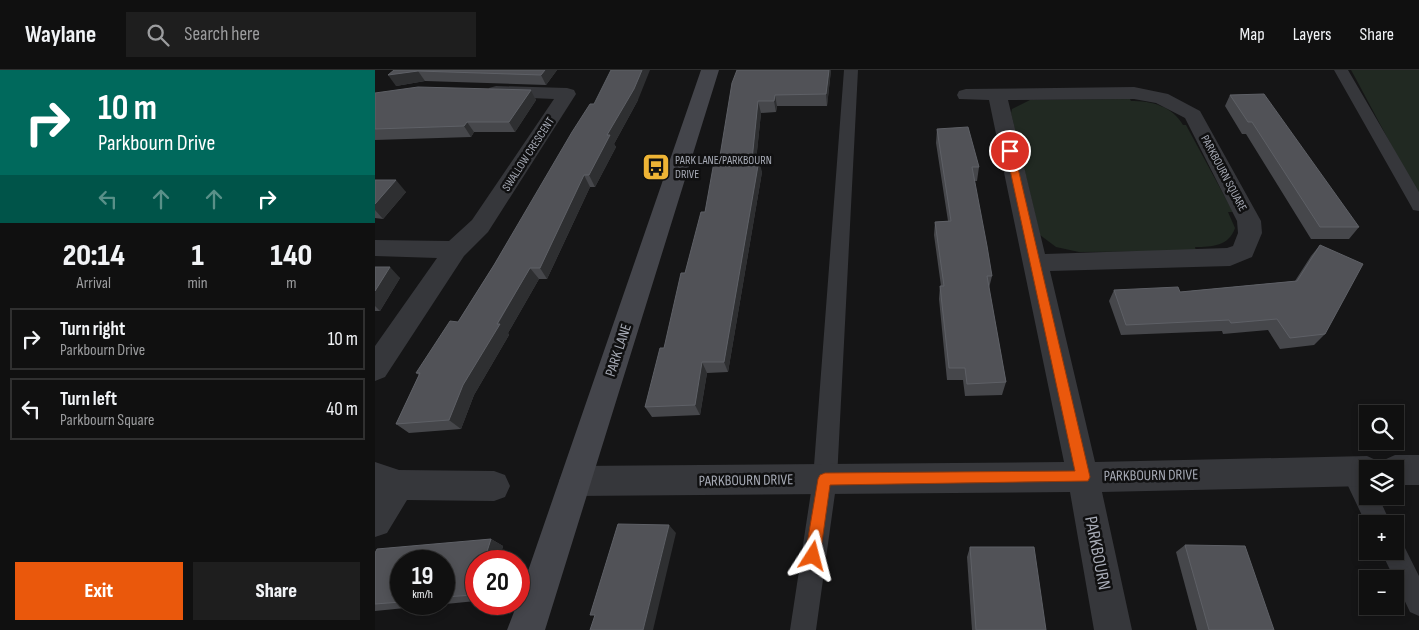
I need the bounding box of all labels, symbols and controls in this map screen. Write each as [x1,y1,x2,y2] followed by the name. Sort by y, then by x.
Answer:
[126,12,476,57] search box
[25,20,96,49] text: Waylane
[144,21,172,49] icon: search
[184,23,260,46] text: Search here
[1240,24,1265,45] text: Map
[1293,24,1332,45] text: Layers
[1360,24,1394,45] text: Share
[98,87,157,130] text: 10 m
[15,90,80,155] icon: right
[499,114,558,194] street label: SWALLOW CRESCENT
[98,130,215,157] text: Parkbourn Drive
[989,130,1031,172] pin
[1197,133,1250,214] street label: PARKBOURN SQUARE
[996,137,1024,165] icon: arrive
[641,152,671,182] bus stop icon: PARK LANE/PARKBOURN DRIVE
[675,153,772,182] place label: PARK LANE/PARKBOURN DRIVE
[94,185,122,213] icon: left
[147,185,175,213] icon: ahead
[200,185,228,213] icon: ahead
[253,185,281,213] icon: right
[63,238,125,274] text: 20:14
[191,238,204,274] text: 1
[270,238,312,274] text: 140
[77,274,111,293] text: Arrival
[188,274,208,293] text: min
[286,274,296,293] text: m
[60,318,125,341] text: Turn right
[601,321,636,379] street label: PARK LANE
[17,325,45,353] icon: right
[328,328,358,351] text: 10 m
[60,341,145,360] text: Parkbourn Drive
[60,388,117,411] text: Turn left
[17,395,45,423] icon: left
[326,398,358,421] text: 40 m
[1359,405,1404,615] map controls
[1359,405,1404,450] button: search
[60,411,154,430] text: Parkbourn Square
[1359,460,1404,505] button: layers
[1103,465,1199,486] street label: PARKBOURN DRIVE
[698,470,794,491] street label: PARKBOURN DRIVE
[1080,514,1115,592] street label: PARKBOURN
[1359,515,1404,560] button: +
[786,529,838,581] position arrow
[465,550,530,615] speed limit sign: 20
[412,561,433,592] text: 19
[15,562,183,620] button: Exit
[193,562,360,620] button: Share
[1359,570,1404,615] button: −
[412,587,433,602] text: km/h

